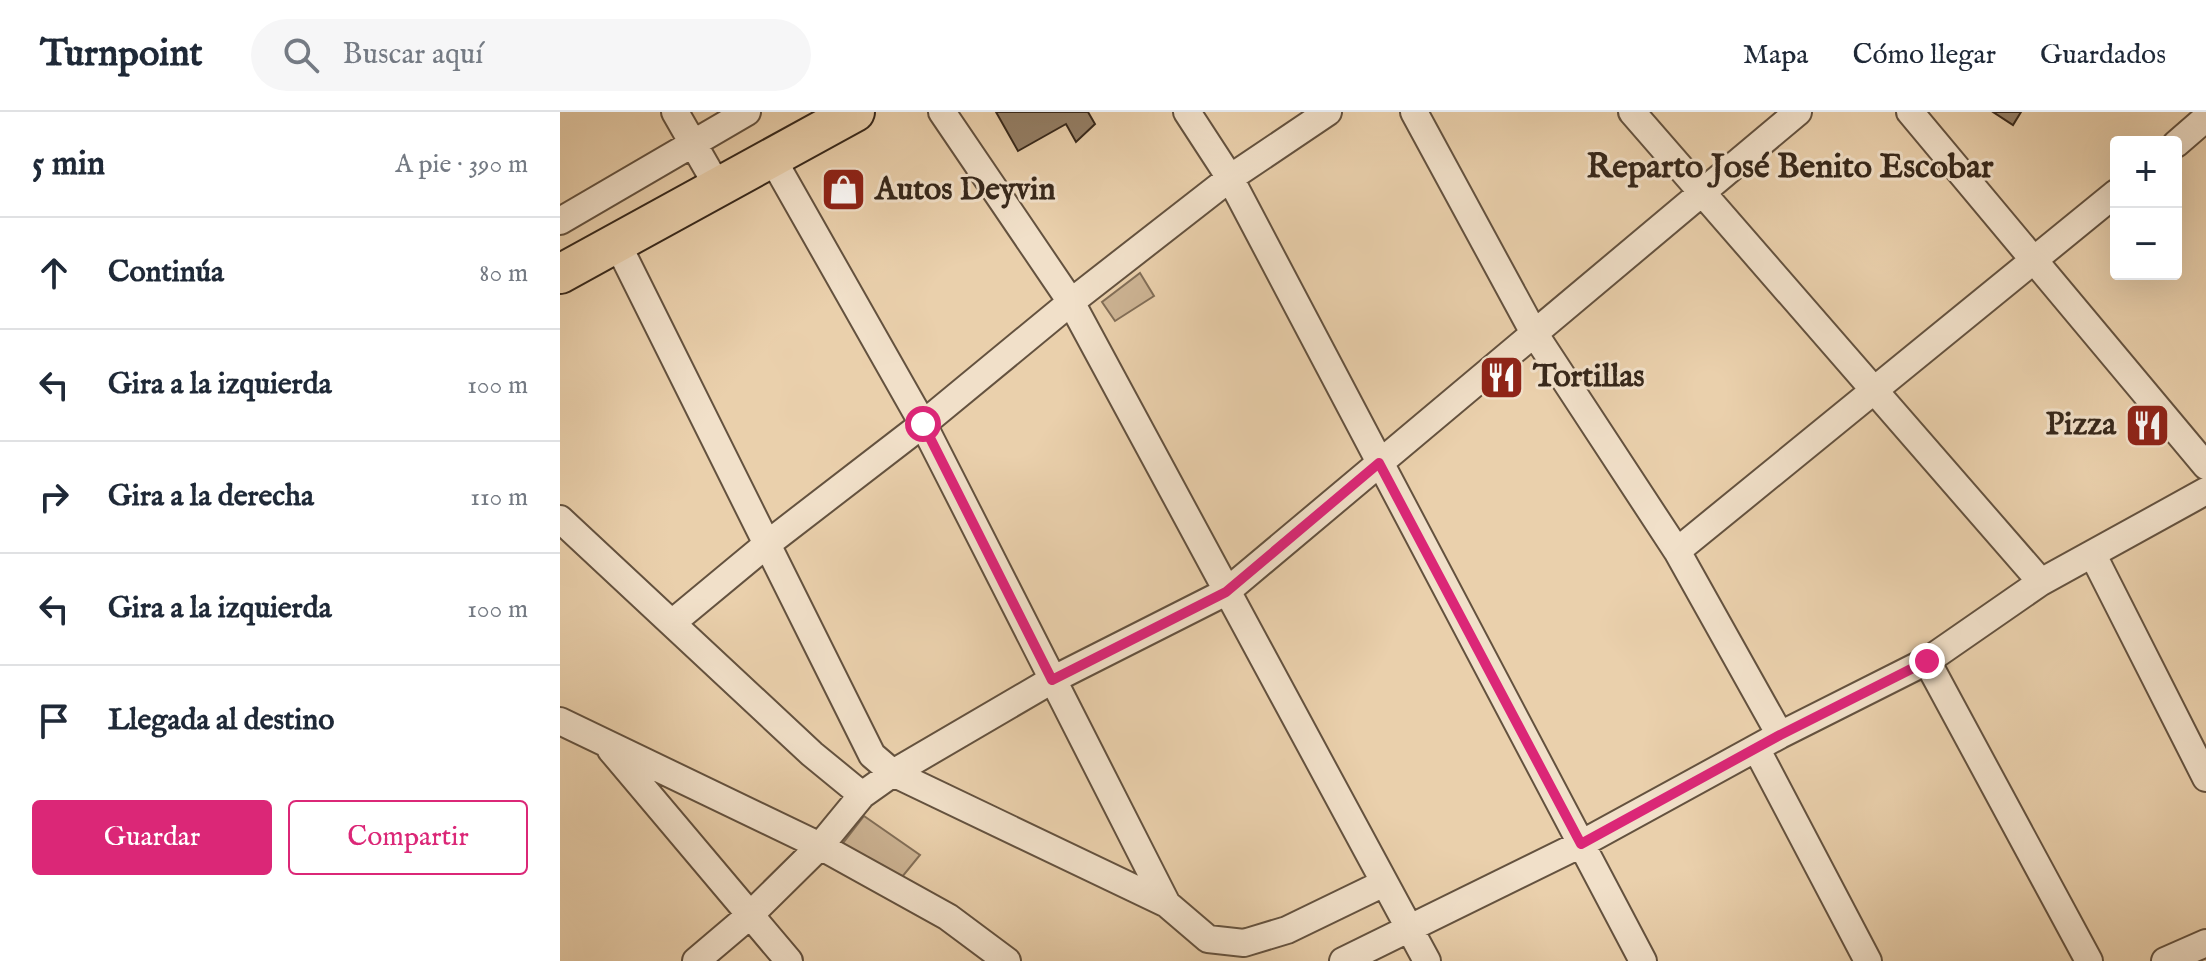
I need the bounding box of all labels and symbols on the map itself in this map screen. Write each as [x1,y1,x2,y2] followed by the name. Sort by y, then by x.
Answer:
[1587,146,1994,189] district label: Reparto José Benito Escobar
[820,166,868,214] shop icon: Autos Deyvin
[873,170,1056,211] place label: Autos Deyvin
[1478,353,1526,401] restaurant icon: Tortillas
[1532,357,1645,398] place label: Tortillas
[2123,401,2171,449] restaurant icon: Pizza
[2045,405,2117,446] place label: Pizza
[905,406,941,442] route start
[1909,643,1945,679] route end

